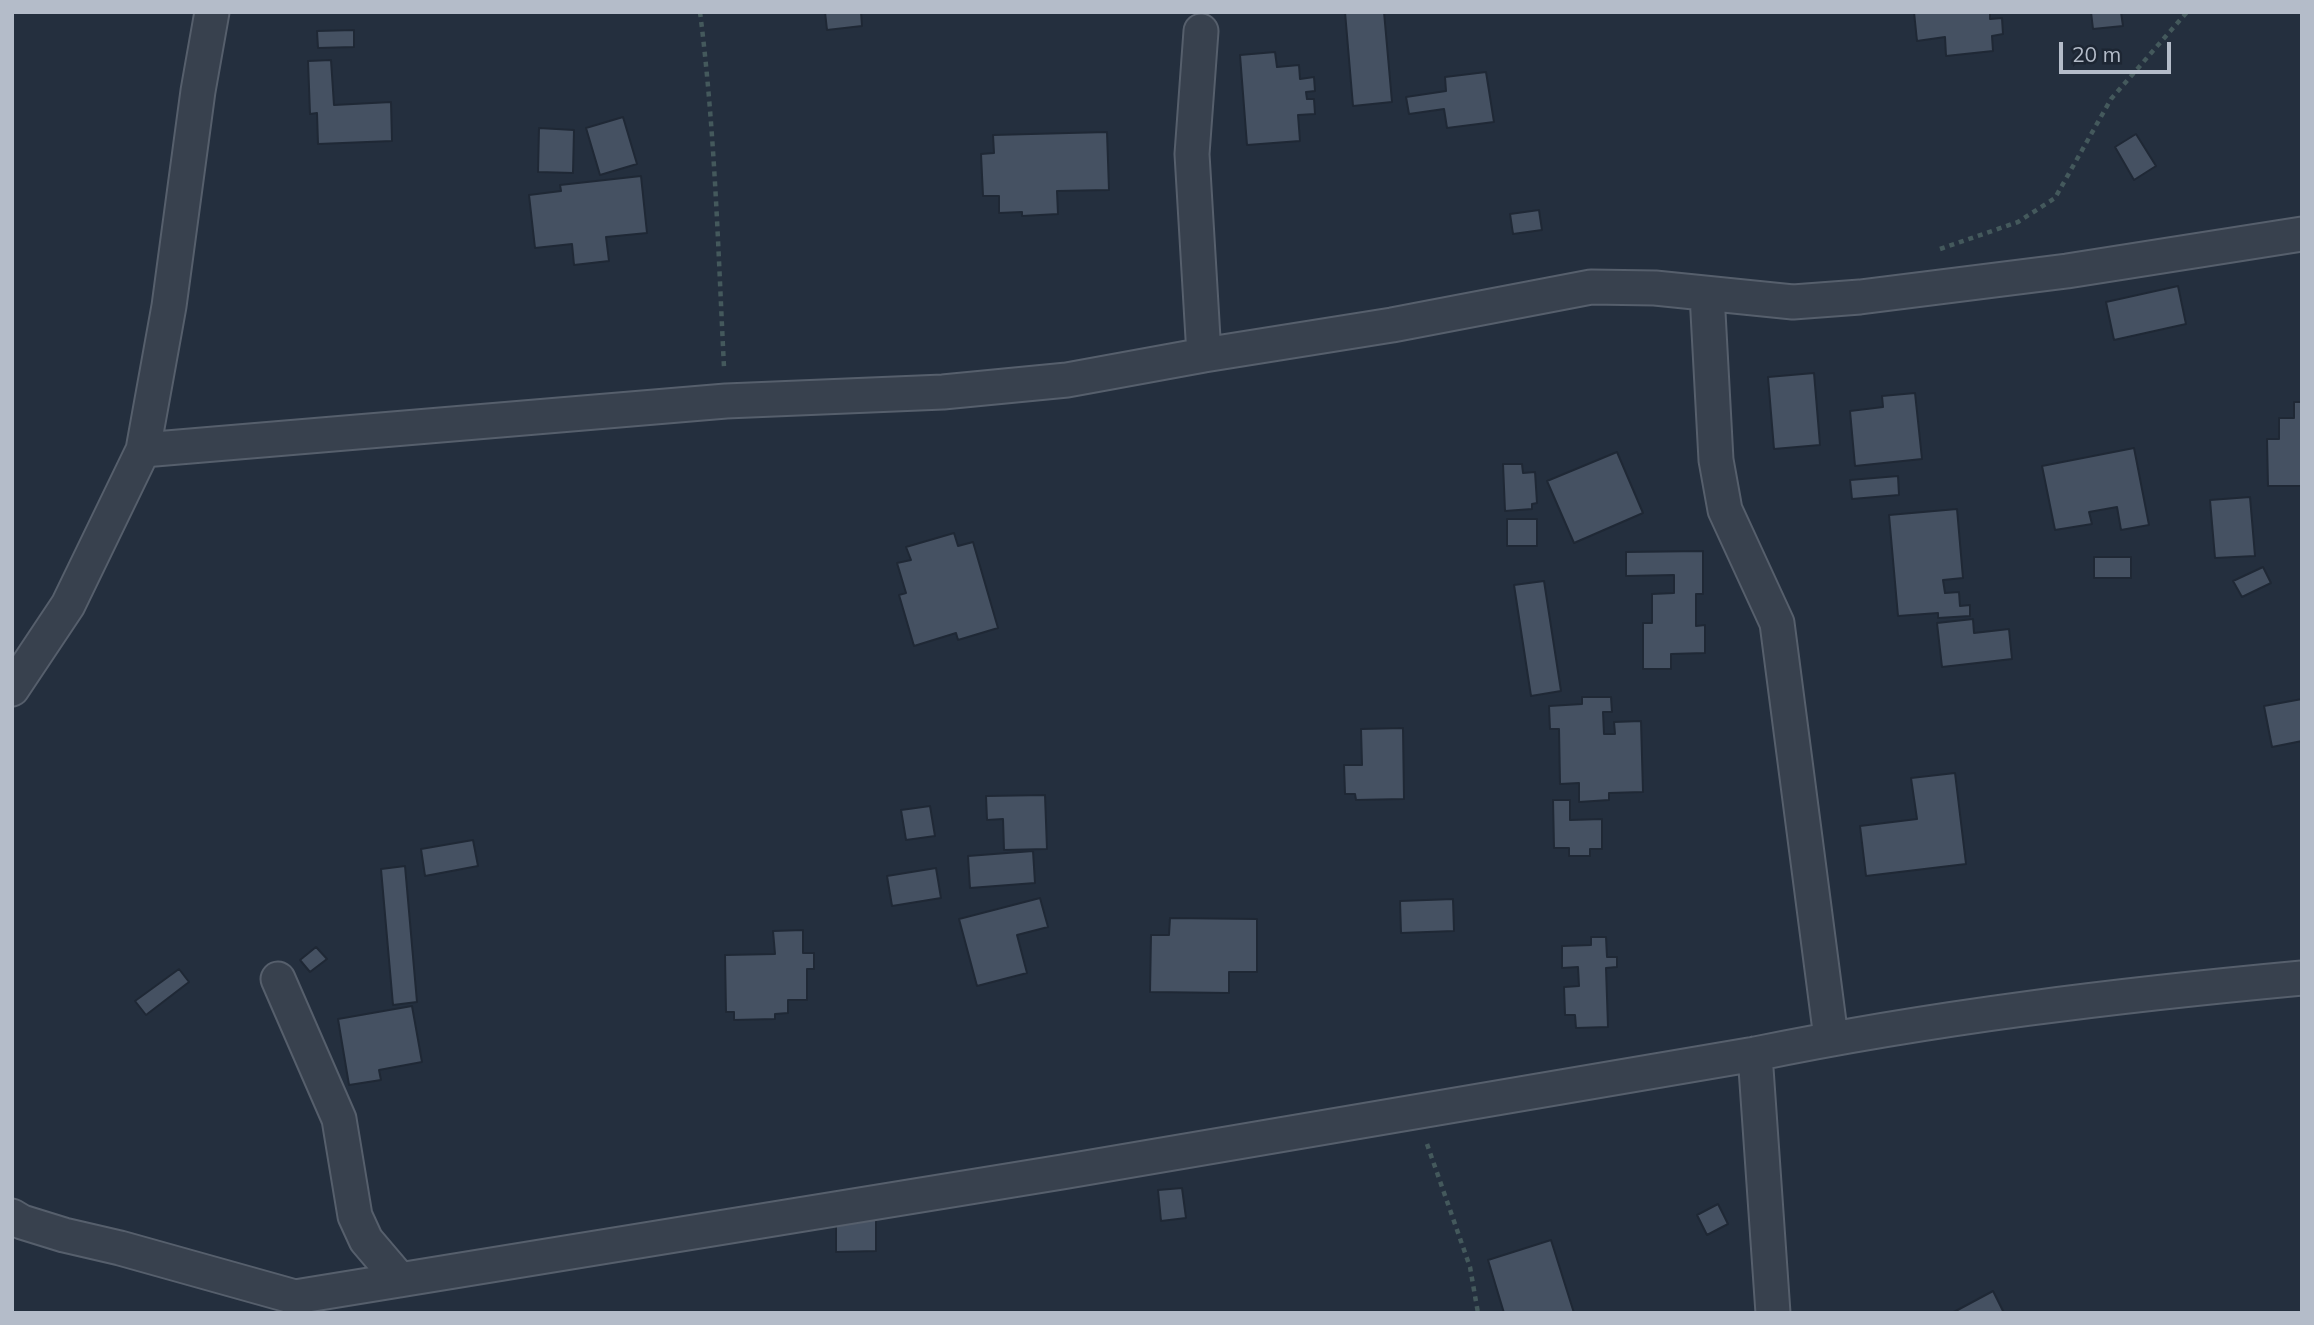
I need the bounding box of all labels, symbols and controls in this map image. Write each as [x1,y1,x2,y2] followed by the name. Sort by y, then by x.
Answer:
[2062,28,2174,72] scale bar
[2072,41,2121,67] text: 20 m

